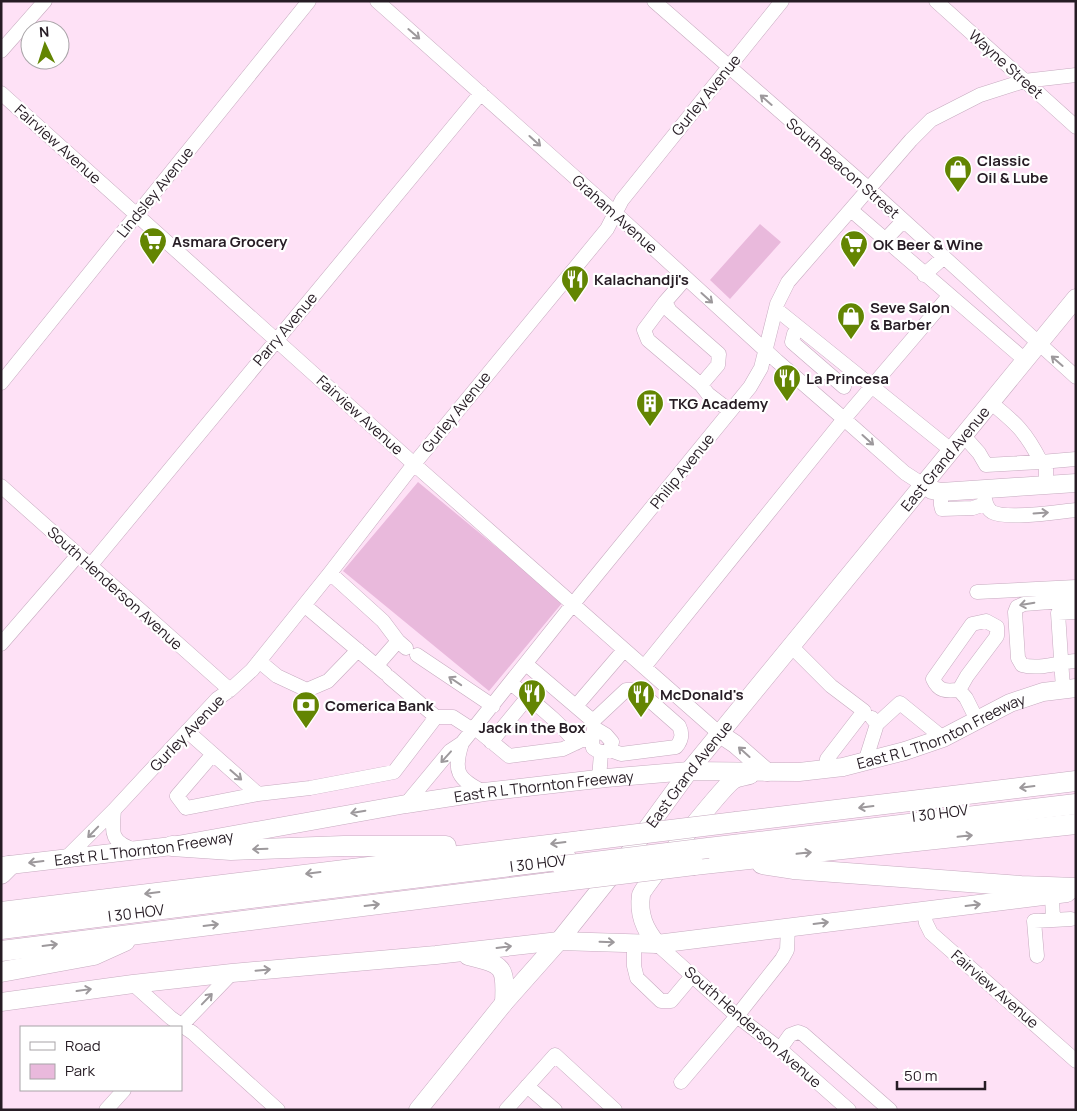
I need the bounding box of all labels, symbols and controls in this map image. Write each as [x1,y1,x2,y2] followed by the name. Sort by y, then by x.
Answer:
[20,20,70,70] north arrow
[38,22,50,41] text: N
[964,25,1048,103] street label: Wayne Street
[407,28,420,39] one-way arrow
[667,50,746,140] street label: Gurley Avenue
[759,95,772,106] one-way arrow
[10,99,106,189] street label: Fairview Avenue
[782,113,904,223] street label: South Beacon Street
[529,136,542,147] one-way arrow
[112,142,198,242] street label: Lindsley Avenue
[977,150,1048,188] place label: Classic Oil & Lube
[943,154,973,193] shop icon: Classic Oil & Lube
[568,170,662,258] street label: Graham Avenue
[138,226,168,265] supermarket icon: Asmara Grocery
[839,229,869,268] supermarket icon: OK Beer & Wine
[172,231,288,252] place label: Asmara Grocery
[873,234,983,255] place label: OK Beer & Wine
[560,264,590,303] restaurant icon: Kalachandji's
[594,269,689,290] place label: Kalachandji's
[248,288,322,370] street label: Parry Avenue
[701,292,714,304] one-way arrow
[870,297,950,335] place label: Seve Salon & Barber
[836,301,866,340] shop icon: Seve Salon & Barber
[1051,355,1064,367] one-way arrow
[772,363,802,402] restaurant icon: La Princesa
[417,367,496,457] street label: Gurley Avenue
[806,368,889,389] place label: La Princesa
[312,370,408,460] street label: Fairview Avenue
[635,388,665,427] building icon: TKG Academy
[669,393,769,414] place label: TKG Academy
[895,401,994,515] street label: East Grand Avenue
[645,429,719,513] street label: Philip Avenue
[862,434,875,446] one-way arrow
[1032,508,1048,517] one-way arrow
[43,522,187,655] street label: South Henderson Avenue
[1020,600,1036,610] one-way arrow
[448,676,462,686] one-way arrow
[517,678,547,717] restaurant icon: Jack in the Box
[626,679,656,718] restaurant icon: McDonald's
[660,684,744,705] place label: McDonald's
[854,688,1028,774] street label: East R L Thornton Freeway
[145,690,229,776] street label: Gurley Avenue
[291,690,321,729] bank icon: Comerica Bank
[325,695,435,716] place label: Comerica Bank
[641,716,737,832] street label: East Grand Avenue
[478,717,586,738] place label: Jack in the Box
[738,746,751,758] one-way arrow
[440,750,452,763] one-way arrow
[453,765,635,807] street label: East R L Thornton Freeway
[230,769,243,780] one-way arrow
[1020,782,1036,792] one-way arrow
[911,799,969,827] street label: I 30 HOV
[858,802,874,812] one-way arrow
[350,808,366,818] one-way arrow
[53,825,235,870] street label: East R L Thornton Freeway
[87,826,99,838] one-way arrow
[957,831,973,841] one-way arrow
[550,838,566,848] one-way arrow
[252,844,268,854] one-way arrow
[796,848,812,858] one-way arrow
[508,849,567,876] street label: I 30 HOV
[29,857,45,867] one-way arrow
[306,868,322,878] one-way arrow
[144,888,160,898] one-way arrow
[107,898,165,926] street label: I 30 HOV
[364,900,380,910] one-way arrow
[965,900,981,910] one-way arrow
[813,918,829,928] one-way arrow
[203,920,219,930] one-way arrow
[599,938,615,947] one-way arrow
[41,940,57,950] one-way arrow
[495,942,511,952] one-way arrow
[947,945,1044,1033] street label: Fairview Avenue
[680,962,826,1093] street label: South Henderson Avenue
[255,966,271,975] one-way arrow
[76,985,92,995] one-way arrow
[201,993,213,1006] one-way arrow
[20,1026,182,1091] legend
[65,1035,101,1056] text: Road
[897,1058,984,1090] scale bar
[65,1060,95,1081] text: Park
[904,1065,938,1086] text: 50 m

